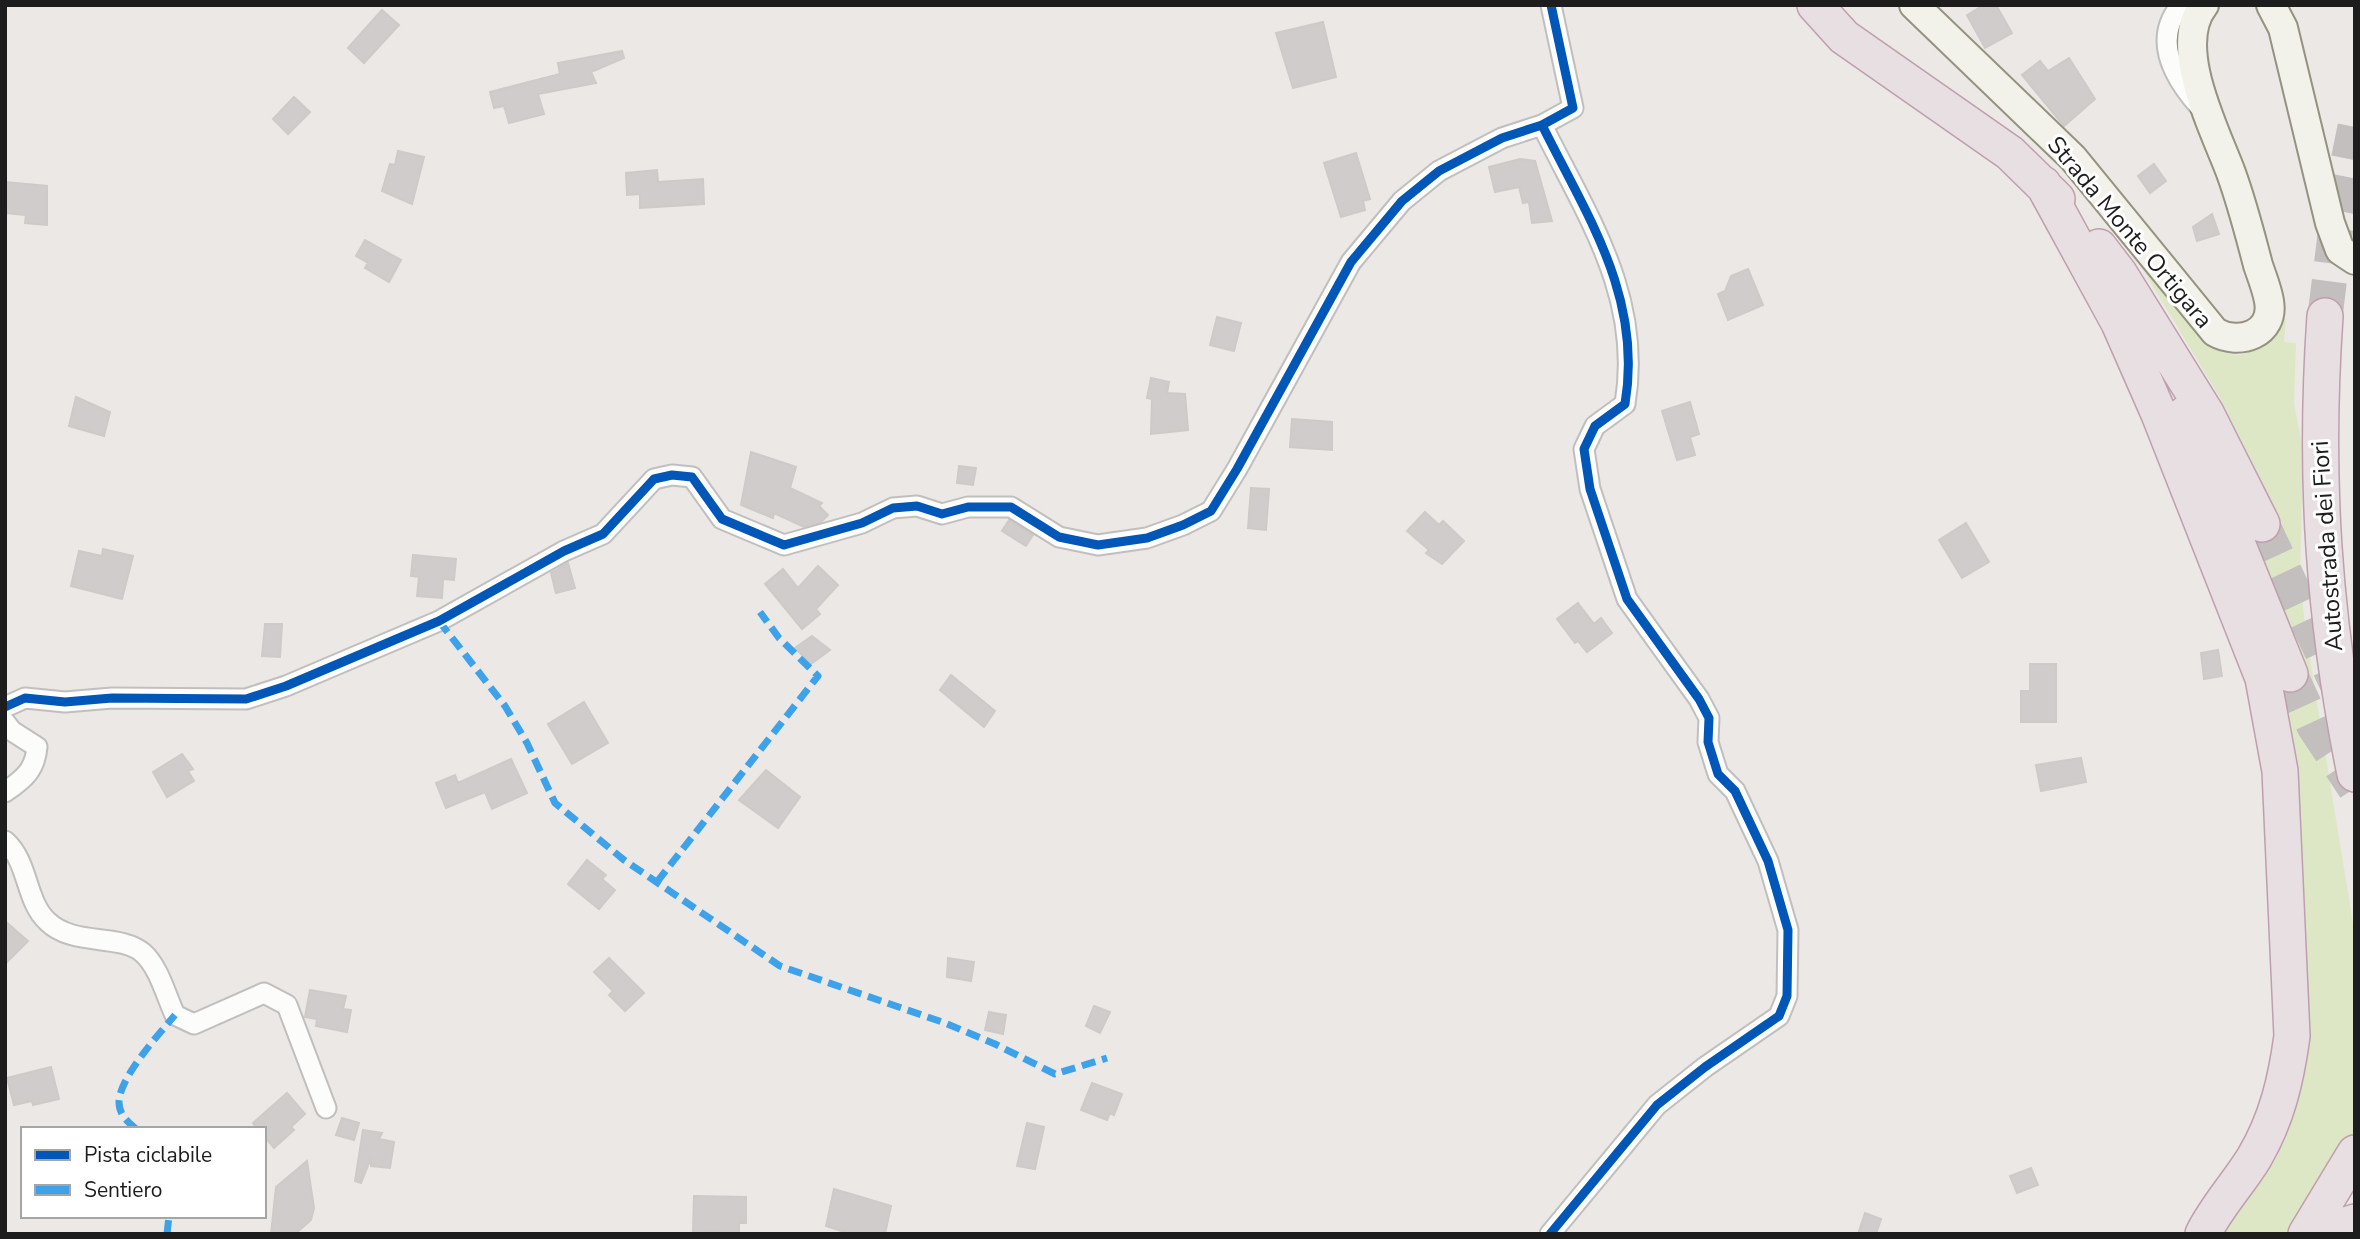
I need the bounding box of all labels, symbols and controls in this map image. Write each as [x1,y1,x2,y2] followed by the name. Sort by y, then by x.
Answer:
[2040,129,2220,335] street label: Strada Monte Ortigara
[2304,440,2350,652] street label: Autostrada dei Fiori
[21,1127,266,1218] legend
[84,1141,212,1169] text: Pista ciclabile
[84,1176,162,1204] text: Sentiero

